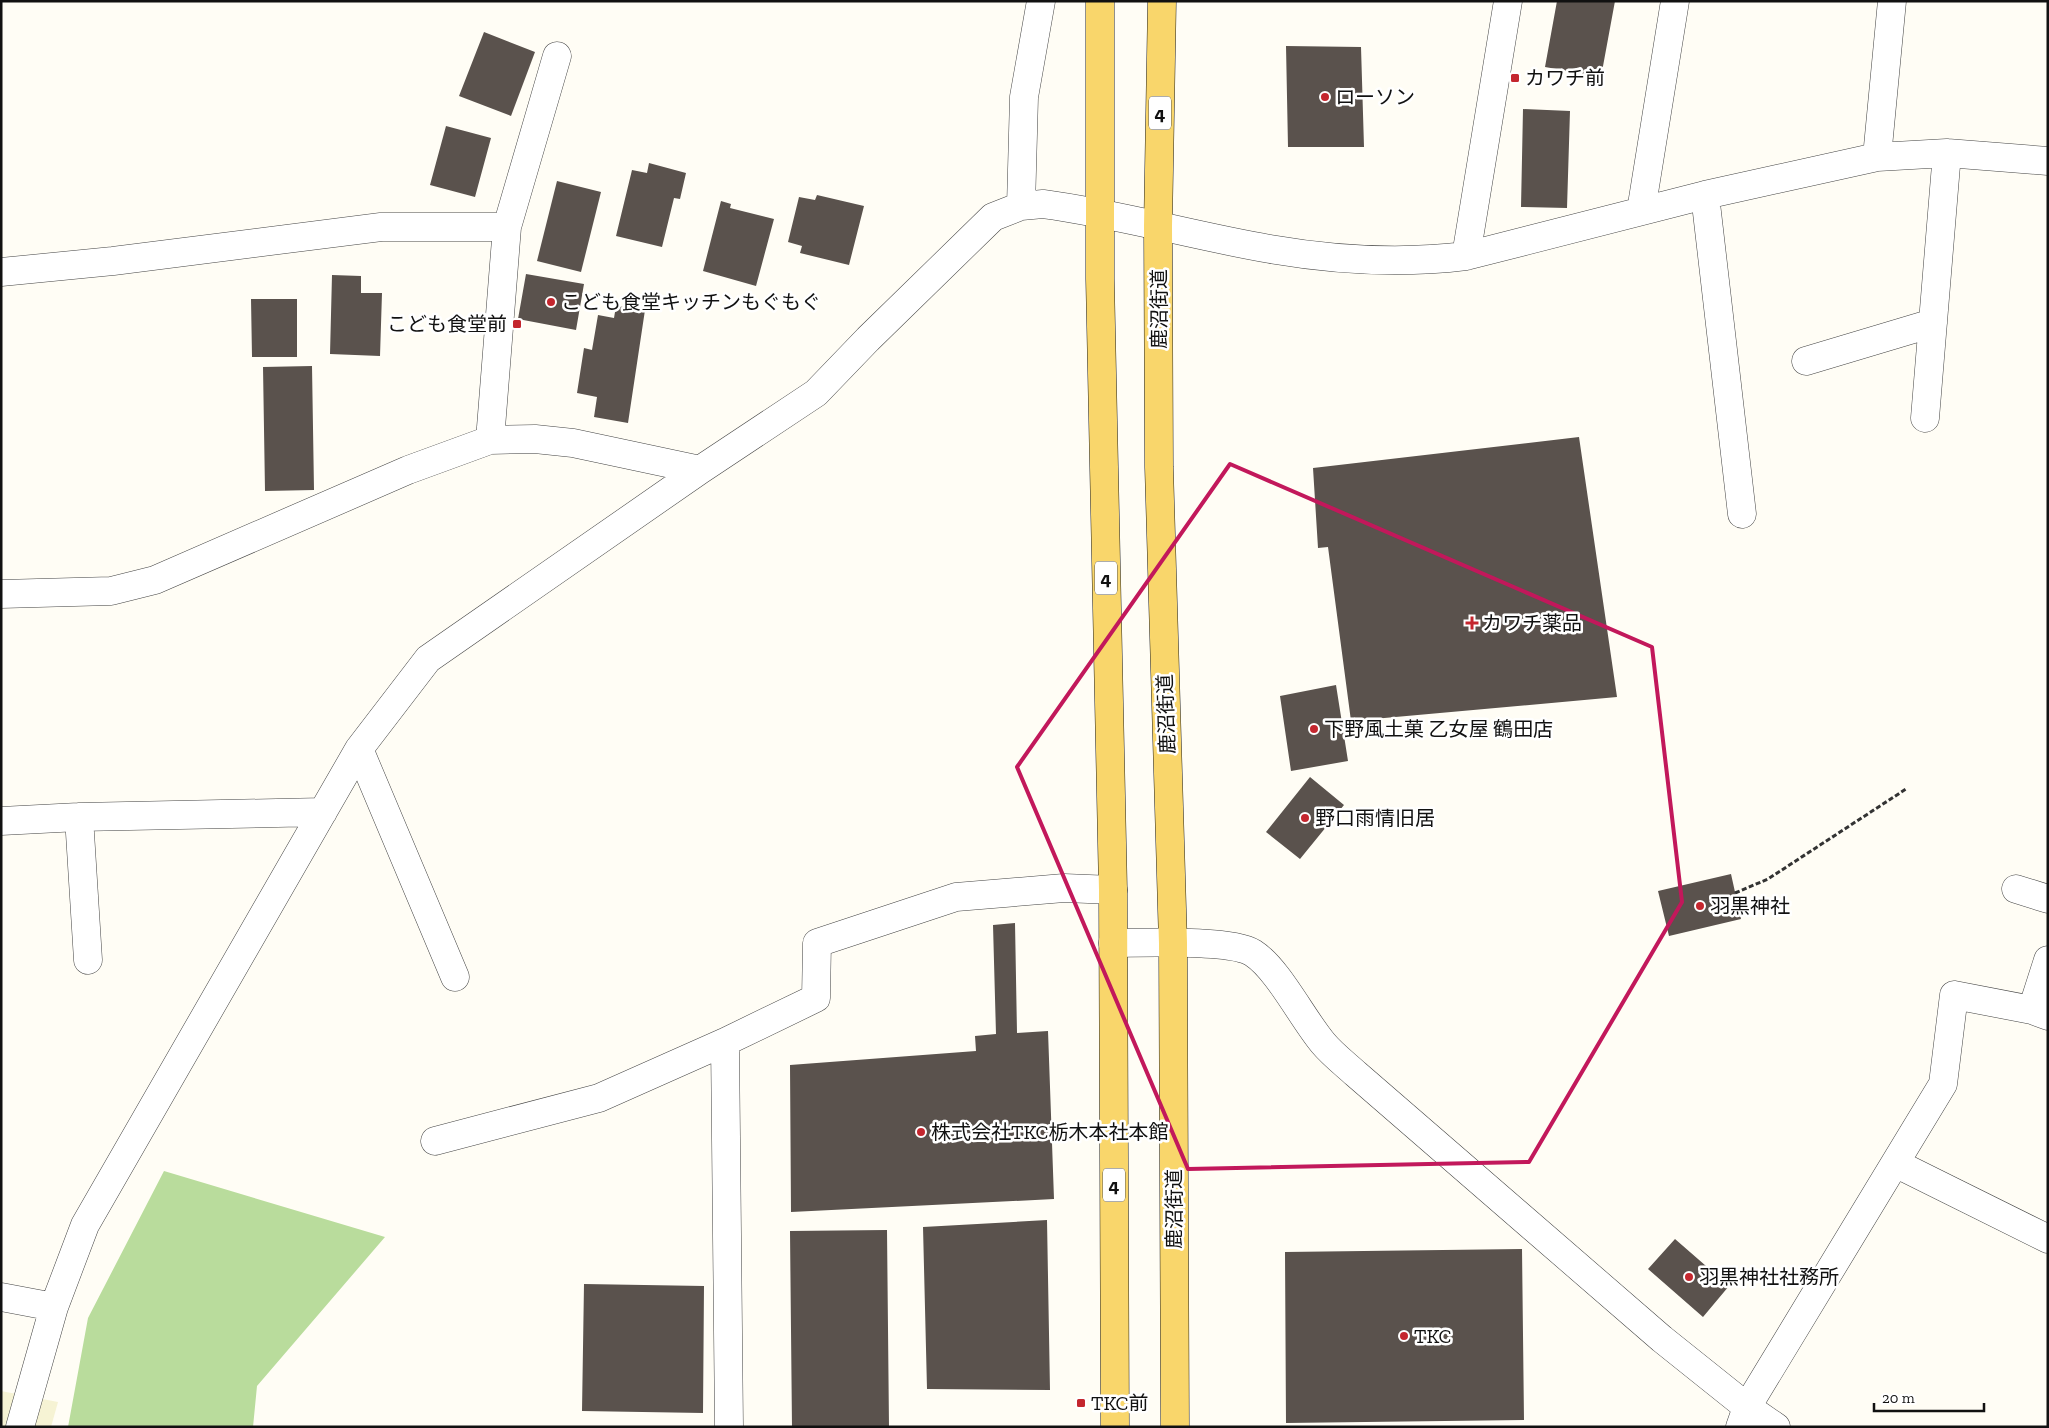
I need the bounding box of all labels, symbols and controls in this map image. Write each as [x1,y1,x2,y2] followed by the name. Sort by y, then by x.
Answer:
[1525,66,1605,90] place label: カワチ前
[1509,72,1521,84] marker: カワチ前
[1335,85,1415,109] place label: ローソン
[1319,91,1331,103] marker: ローソン
[1149,96,1171,130] road number: 4
[1147,269,1171,349] street label: 鹿沼街道
[561,290,821,314] place label: こども食堂キッチンもぐもぐ
[545,296,557,308] marker: こども食堂キッチンもぐもぐ
[387,312,507,336] place label: こども食堂前
[511,318,523,330] marker: こども食堂前
[1095,562,1117,594] road number: 4
[1482,611,1582,635] place label: カワチ薬品
[1466,617,1478,629] marker: カワチ薬品
[1153,674,1179,754] street label: 鹿沼街道
[1324,717,1553,741] place label: 下野風土菓 乙女屋 鶴田店
[1308,723,1320,735] marker: 下野風土菓 乙女屋 鶴田店
[1315,806,1435,830] place label: 野口雨情旧居
[1299,812,1311,824] marker: 野口雨情旧居
[1710,894,1790,918] place label: 羽黒神社
[1694,900,1706,912] marker: 羽黒神社
[931,1120,1169,1144] place label: 株式会社TKC栃木本社本館
[915,1126,927,1138] marker: 株式会社TKC栃木本社本館
[1103,1168,1125,1202] road number: 4
[1162,1169,1186,1249] street label: 鹿沼街道
[1699,1265,1839,1289] place label: 羽黒神社社務所
[1683,1271,1695,1283] marker: 羽黒神社社務所
[1414,1324,1452,1348] place label: TKC
[1398,1330,1410,1342] marker: TKC
[1874,1380,1984,1412] scale bar
[1882,1389,1915,1407] text: 20 m
[1091,1391,1149,1415] place label: TKC前
[1075,1397,1087,1409] marker: TKC前

